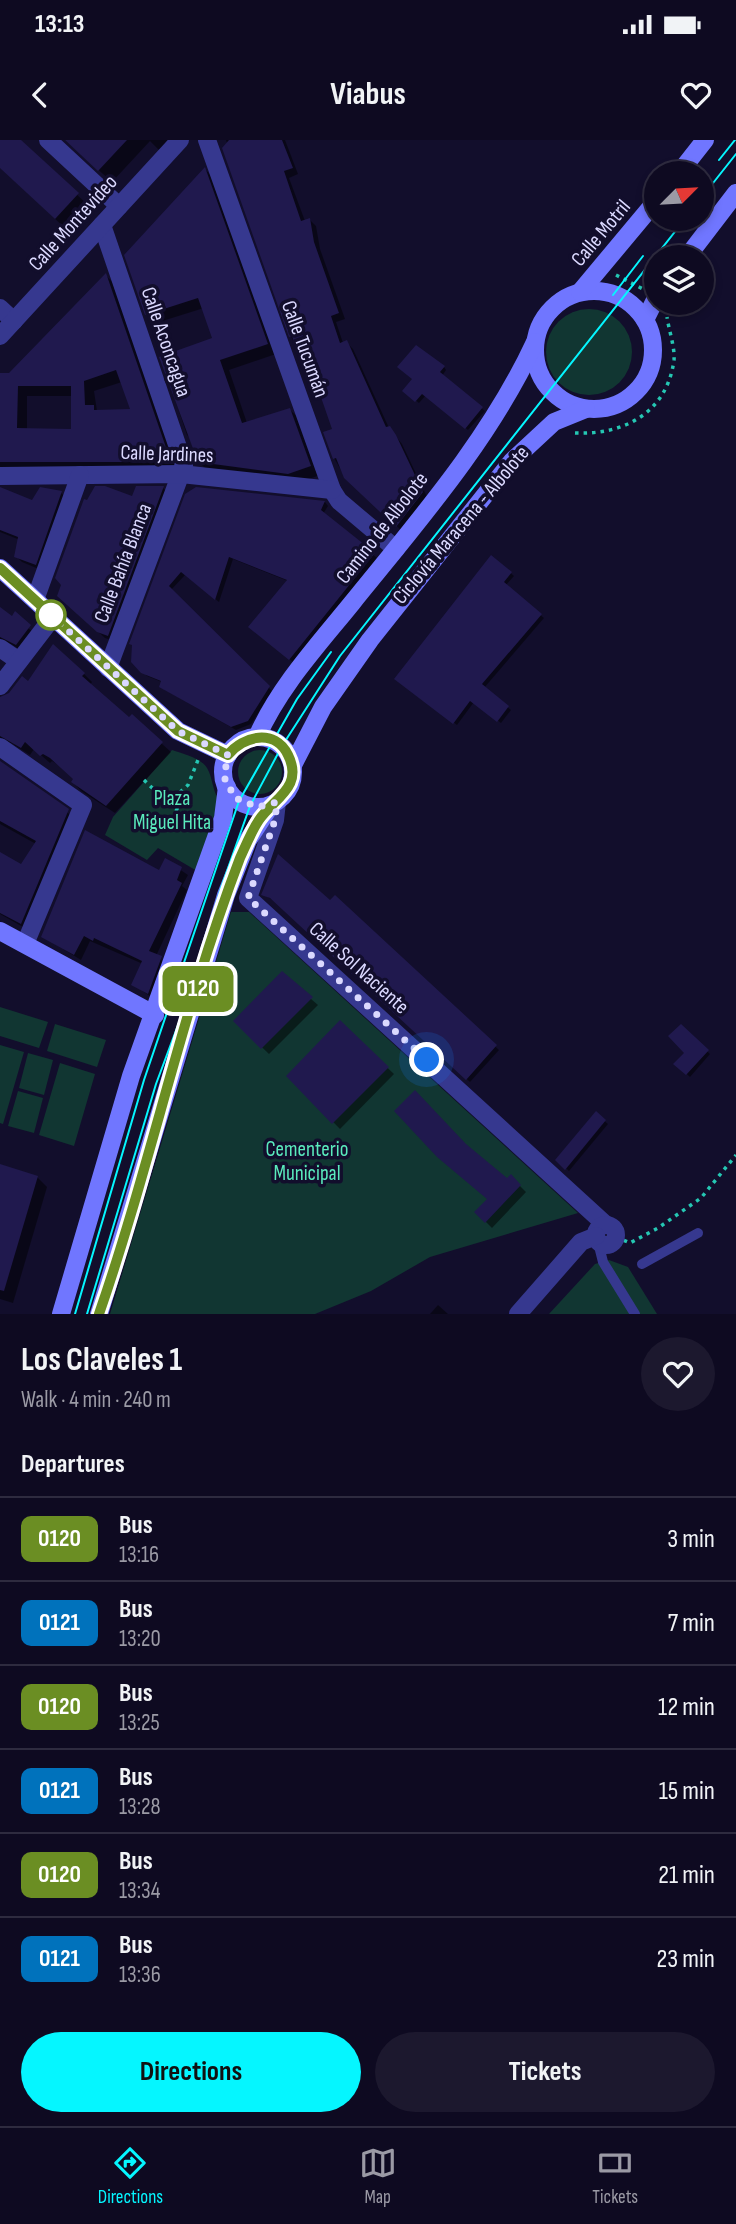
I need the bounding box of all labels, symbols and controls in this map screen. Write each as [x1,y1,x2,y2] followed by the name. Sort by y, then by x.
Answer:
[35,9,84,40] text: 13:13
[330,75,406,114] text: Viabus
[21,76,59,114] icon: back
[677,76,715,114] icon: heart
[644,161,714,231] north arrow
[644,161,714,315] map controls
[23,170,123,276] street label: Calle Montevideo
[566,195,636,271] street label: Calle Motril
[644,245,714,315] button: layers
[136,284,196,400] street label: Calle Aconcagua
[276,297,334,401] street label: Calle Tucumán
[120,440,214,468] street label: Calle Jardines
[388,441,534,609] street label: Ciclovía Maracena - Albolote
[331,467,433,589] street label: Camino de Albolote
[89,500,157,626] street label: Calle Bahía Blanca
[36,600,66,630] unlabelled marker
[133,786,211,835] park label: Plaza Miguel Hita
[304,917,414,1019] street label: Calle Sol Naciente
[149,966,247,1012] line badge: 0120
[176,974,220,1003] text: 0120
[409,1042,444,1077] your location
[266,1137,348,1186] park label: Cementerio Municipal
[641,1337,715,1411] button: heart
[21,1340,182,1380] text: Los Claveles 1
[21,1386,171,1414] text: Walk · 4 min · 240 m
[21,1449,125,1480] text: Departures
[119,1510,153,1541] text: Bus
[38,1524,81,1553] text: 0120
[667,1524,715,1555] text: 3 min
[119,1541,159,1569] text: 13:16
[119,1594,153,1625] text: Bus
[39,1608,80,1637] text: 0121
[668,1608,715,1639] text: 7 min
[119,1625,161,1653] text: 13:20
[119,1678,153,1709] text: Bus
[38,1692,81,1721] text: 0120
[658,1692,715,1723] text: 12 min
[119,1709,160,1737] text: 13:25
[119,1762,153,1793] text: Bus
[39,1776,80,1805] text: 0121
[659,1776,715,1807] text: 15 min
[119,1793,161,1821] text: 13:28
[119,1846,153,1877] text: Bus
[38,1860,81,1889] text: 0120
[658,1860,715,1891] text: 21 min
[119,1877,160,1905] text: 13:34
[119,1930,153,1961] text: Bus
[39,1944,80,1973] text: 0121
[657,1944,715,1975] text: 23 min
[119,1961,161,1989] text: 13:36
[21,2032,361,2112] button: Directions
[375,2032,715,2112] button: Tickets
[98,2144,163,2209] tab: Directions
[359,2144,397,2209] tab: Map
[592,2144,638,2209] tab: Tickets

